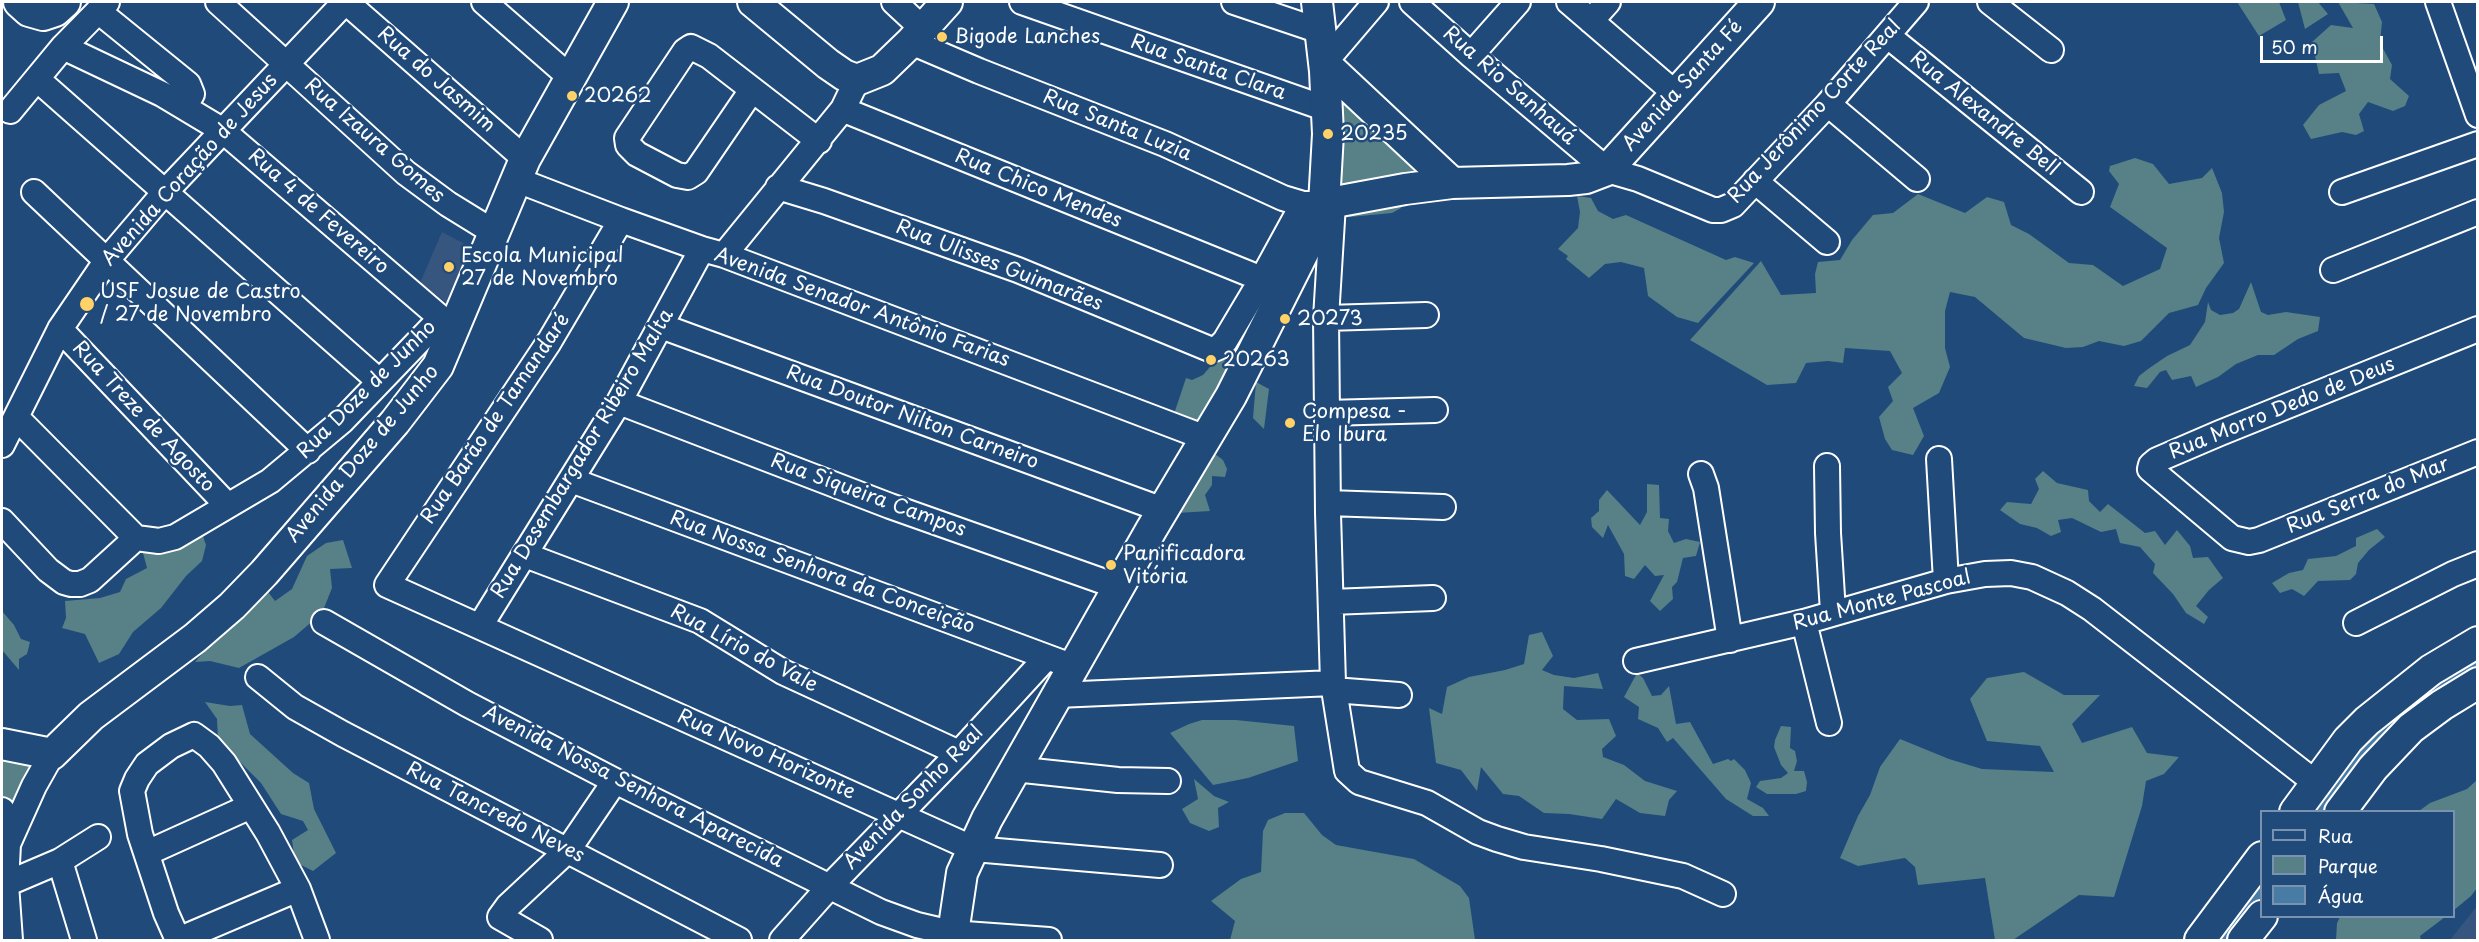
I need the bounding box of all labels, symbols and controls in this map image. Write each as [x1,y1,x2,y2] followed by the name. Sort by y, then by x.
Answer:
[1723,15,1907,209] street label: Rua Jerônimo Corte Real
[1618,16,1748,156] street label: Avenida Santa Fé
[372,22,500,138] street label: Rua do Jasmim
[1438,22,1580,150] street label: Rua Rio Sanhauá
[2263,24,2386,62] scale bar
[954,25,1100,49] place label: Bigode Lanches
[935,30,949,44] marker: Bigode Lanches
[1127,30,1289,106] street label: Rua Santa Clara
[2271,33,2318,60] text: 50 m
[1905,47,2063,181] street label: Rua Alexandre Bell
[97,69,283,271] street label: Avenida Coração de Jesus
[299,74,449,208] street label: Rua Izaura Gomes
[584,84,652,108] place label: 20262
[1039,85,1195,167] street label: Rua Santa Luzia
[565,89,579,103] marker: 20262
[1340,122,1408,146] place label: 20235
[1321,127,1335,141] marker: 20235
[243,144,393,280] street label: Rua 4 de Fevereiro
[951,145,1125,233] street label: Rua Chico Mendes
[892,215,1106,317] street label: Rua Ulisses Guimarães
[711,243,1013,373] street label: Avenida Senador Antônio Farias
[461,244,624,291] place label: Escola Municipal 27 de Novembro
[442,260,456,274] marker: Escola Municipal 27 de Novembro
[100,280,301,327] place label: USF Josue de Castro / 27 de Novembro
[78,295,96,313] marker: USF Josue de Castro / 27 de Novembro
[487,305,679,603] street label: Rua Desembargador Ribeiro Malta
[1297,307,1363,331] place label: 20273
[416,309,576,529] street label: Rua Barão de Tamandaré
[1278,312,1292,326] marker: 20273
[293,316,441,464] street label: Rua Doze de Junho
[67,336,219,498] street label: Rua Treze de Agosto
[1223,348,1290,372] place label: 20263
[1204,353,1218,367] marker: 20263
[2166,353,2398,465] street label: Rua Morro Dedo de Deus
[282,360,444,548] street label: Avenida Doze de Junho
[782,361,1042,475] street label: Rua Doutor Nilton Carneiro
[1302,400,1407,447] place label: Compesa - Elo Ibura
[1283,416,1297,430] marker: Compesa - Elo Ibura
[767,449,969,543] street label: Rua Siqueira Campos
[2283,452,2453,540] street label: Rua Serra do Mar
[666,506,978,640] street label: Rua Nossa Senhora da Conceição
[1123,542,1245,589] place label: Panificadora Vitória
[1104,558,1118,572] marker: Panificadora Vitória
[1790,566,1974,636] street label: Rua Monte Pascoal
[666,600,822,698] street label: Rua Lírio do Vale
[479,701,787,873] street label: Avenida Nossa Senhora Aparecida
[673,705,859,805] street label: Rua Novo Horizonte
[839,721,989,875] street label: Avenida Sonho Real
[402,758,588,868] street label: Rua Tancredo Neves
[2260,810,2455,918] legend
[2318,822,2353,849] text: Rua
[2318,852,2378,879] text: Parque
[2318,882,2363,909] text: Água

